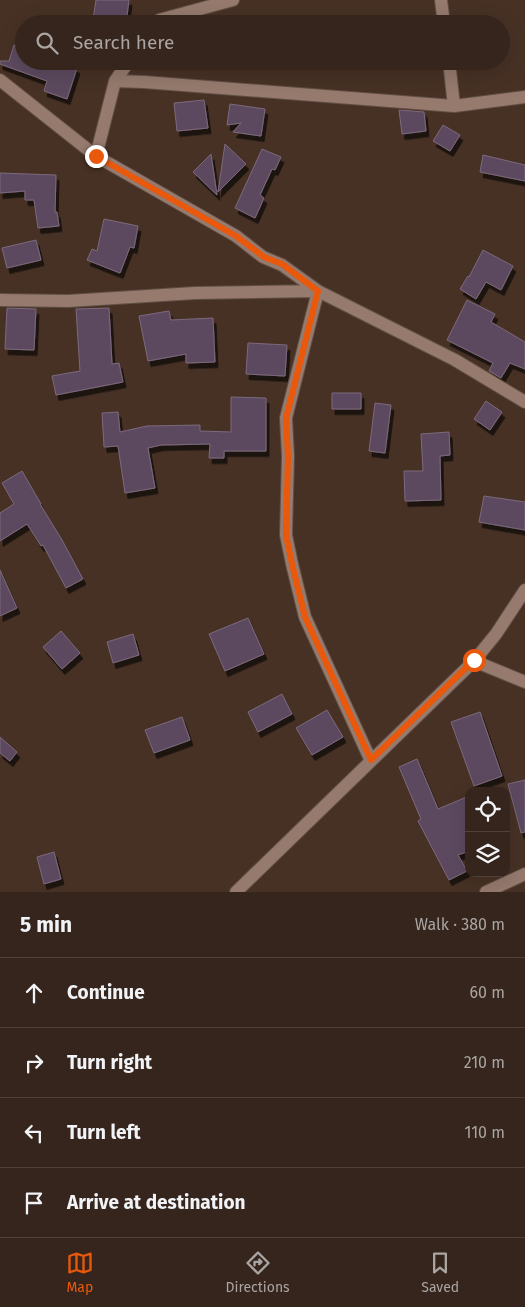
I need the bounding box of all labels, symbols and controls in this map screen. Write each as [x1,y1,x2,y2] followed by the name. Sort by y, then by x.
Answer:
[15,15,510,70] search box
[33,29,61,57] icon: search
[73,31,174,54] text: Search here
[85,145,108,168] route end
[463,649,486,672] route start
[465,787,510,877] map controls
[465,787,510,832] button: locate
[465,832,510,877] button: layers
[20,912,72,938] text: 5 min
[415,915,505,934] text: Walk · 380 m
[20,979,48,1007] icon: ahead
[67,981,145,1004] text: Continue
[470,983,505,1002] text: 60 m
[20,1049,48,1077] icon: right
[67,1051,152,1074] text: Turn right
[464,1053,505,1072] text: 210 m
[20,1119,48,1147] icon: left
[67,1121,141,1144] text: Turn left
[464,1123,505,1142] text: 110 m
[20,1189,48,1217] icon: arrive
[67,1191,246,1214] text: Arrive at destination
[66,1249,94,1296] tab: Map
[225,1249,290,1296] tab: Directions
[421,1249,459,1296] tab: Saved

